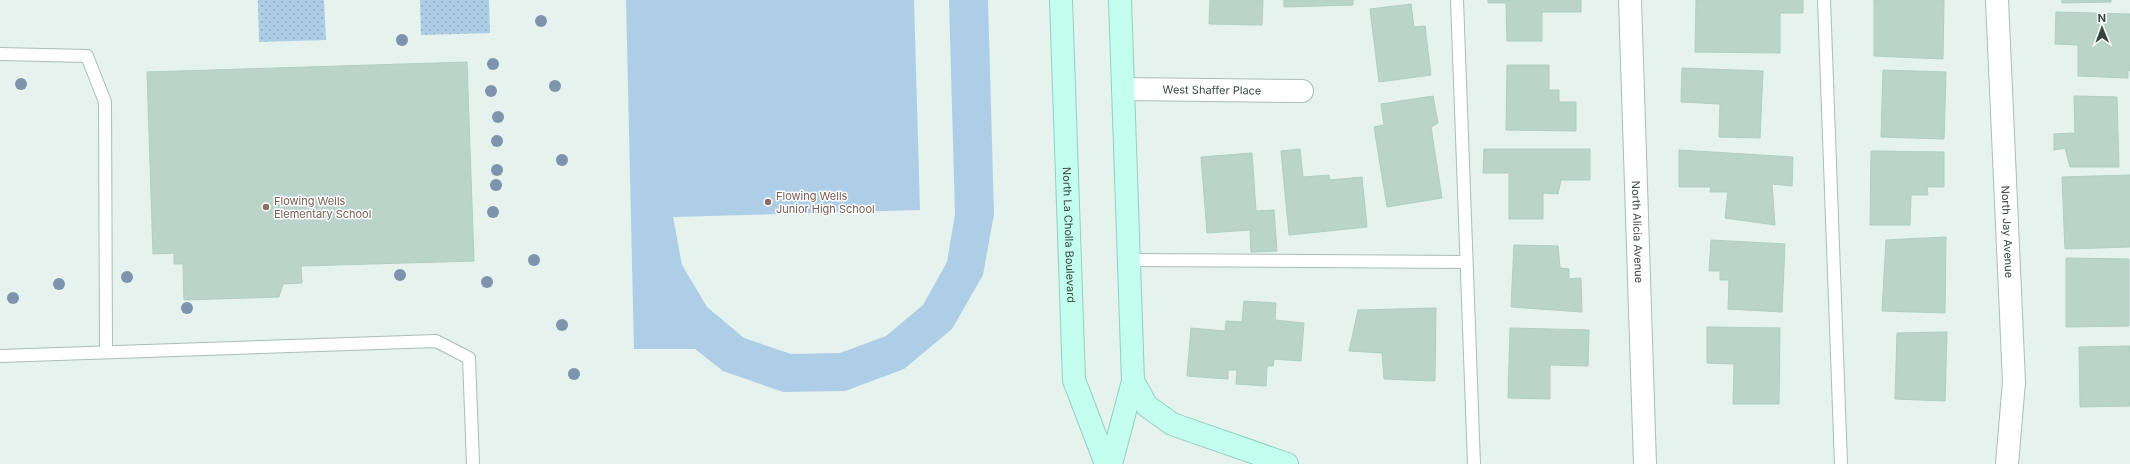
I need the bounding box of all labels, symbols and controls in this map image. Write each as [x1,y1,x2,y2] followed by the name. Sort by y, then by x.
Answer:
[2082,8,2122,48] north arrow
[2098,11,2106,25] text: N
[1163,82,1261,98] street label: West Shaffer Place
[1060,167,1078,303] street label: North La Cholla Boulevard
[1629,181,1646,283] street label: North Alicia Avenue
[1998,185,2016,278] street label: North Jay Avenue
[776,189,875,216] place label: Flowing Wells Junior High School
[274,194,371,221] place label: Flowing Wells Elementary School
[763,197,773,207] marker: Flowing Wells Junior High School
[261,202,271,212] marker: Flowing Wells Elementary School

